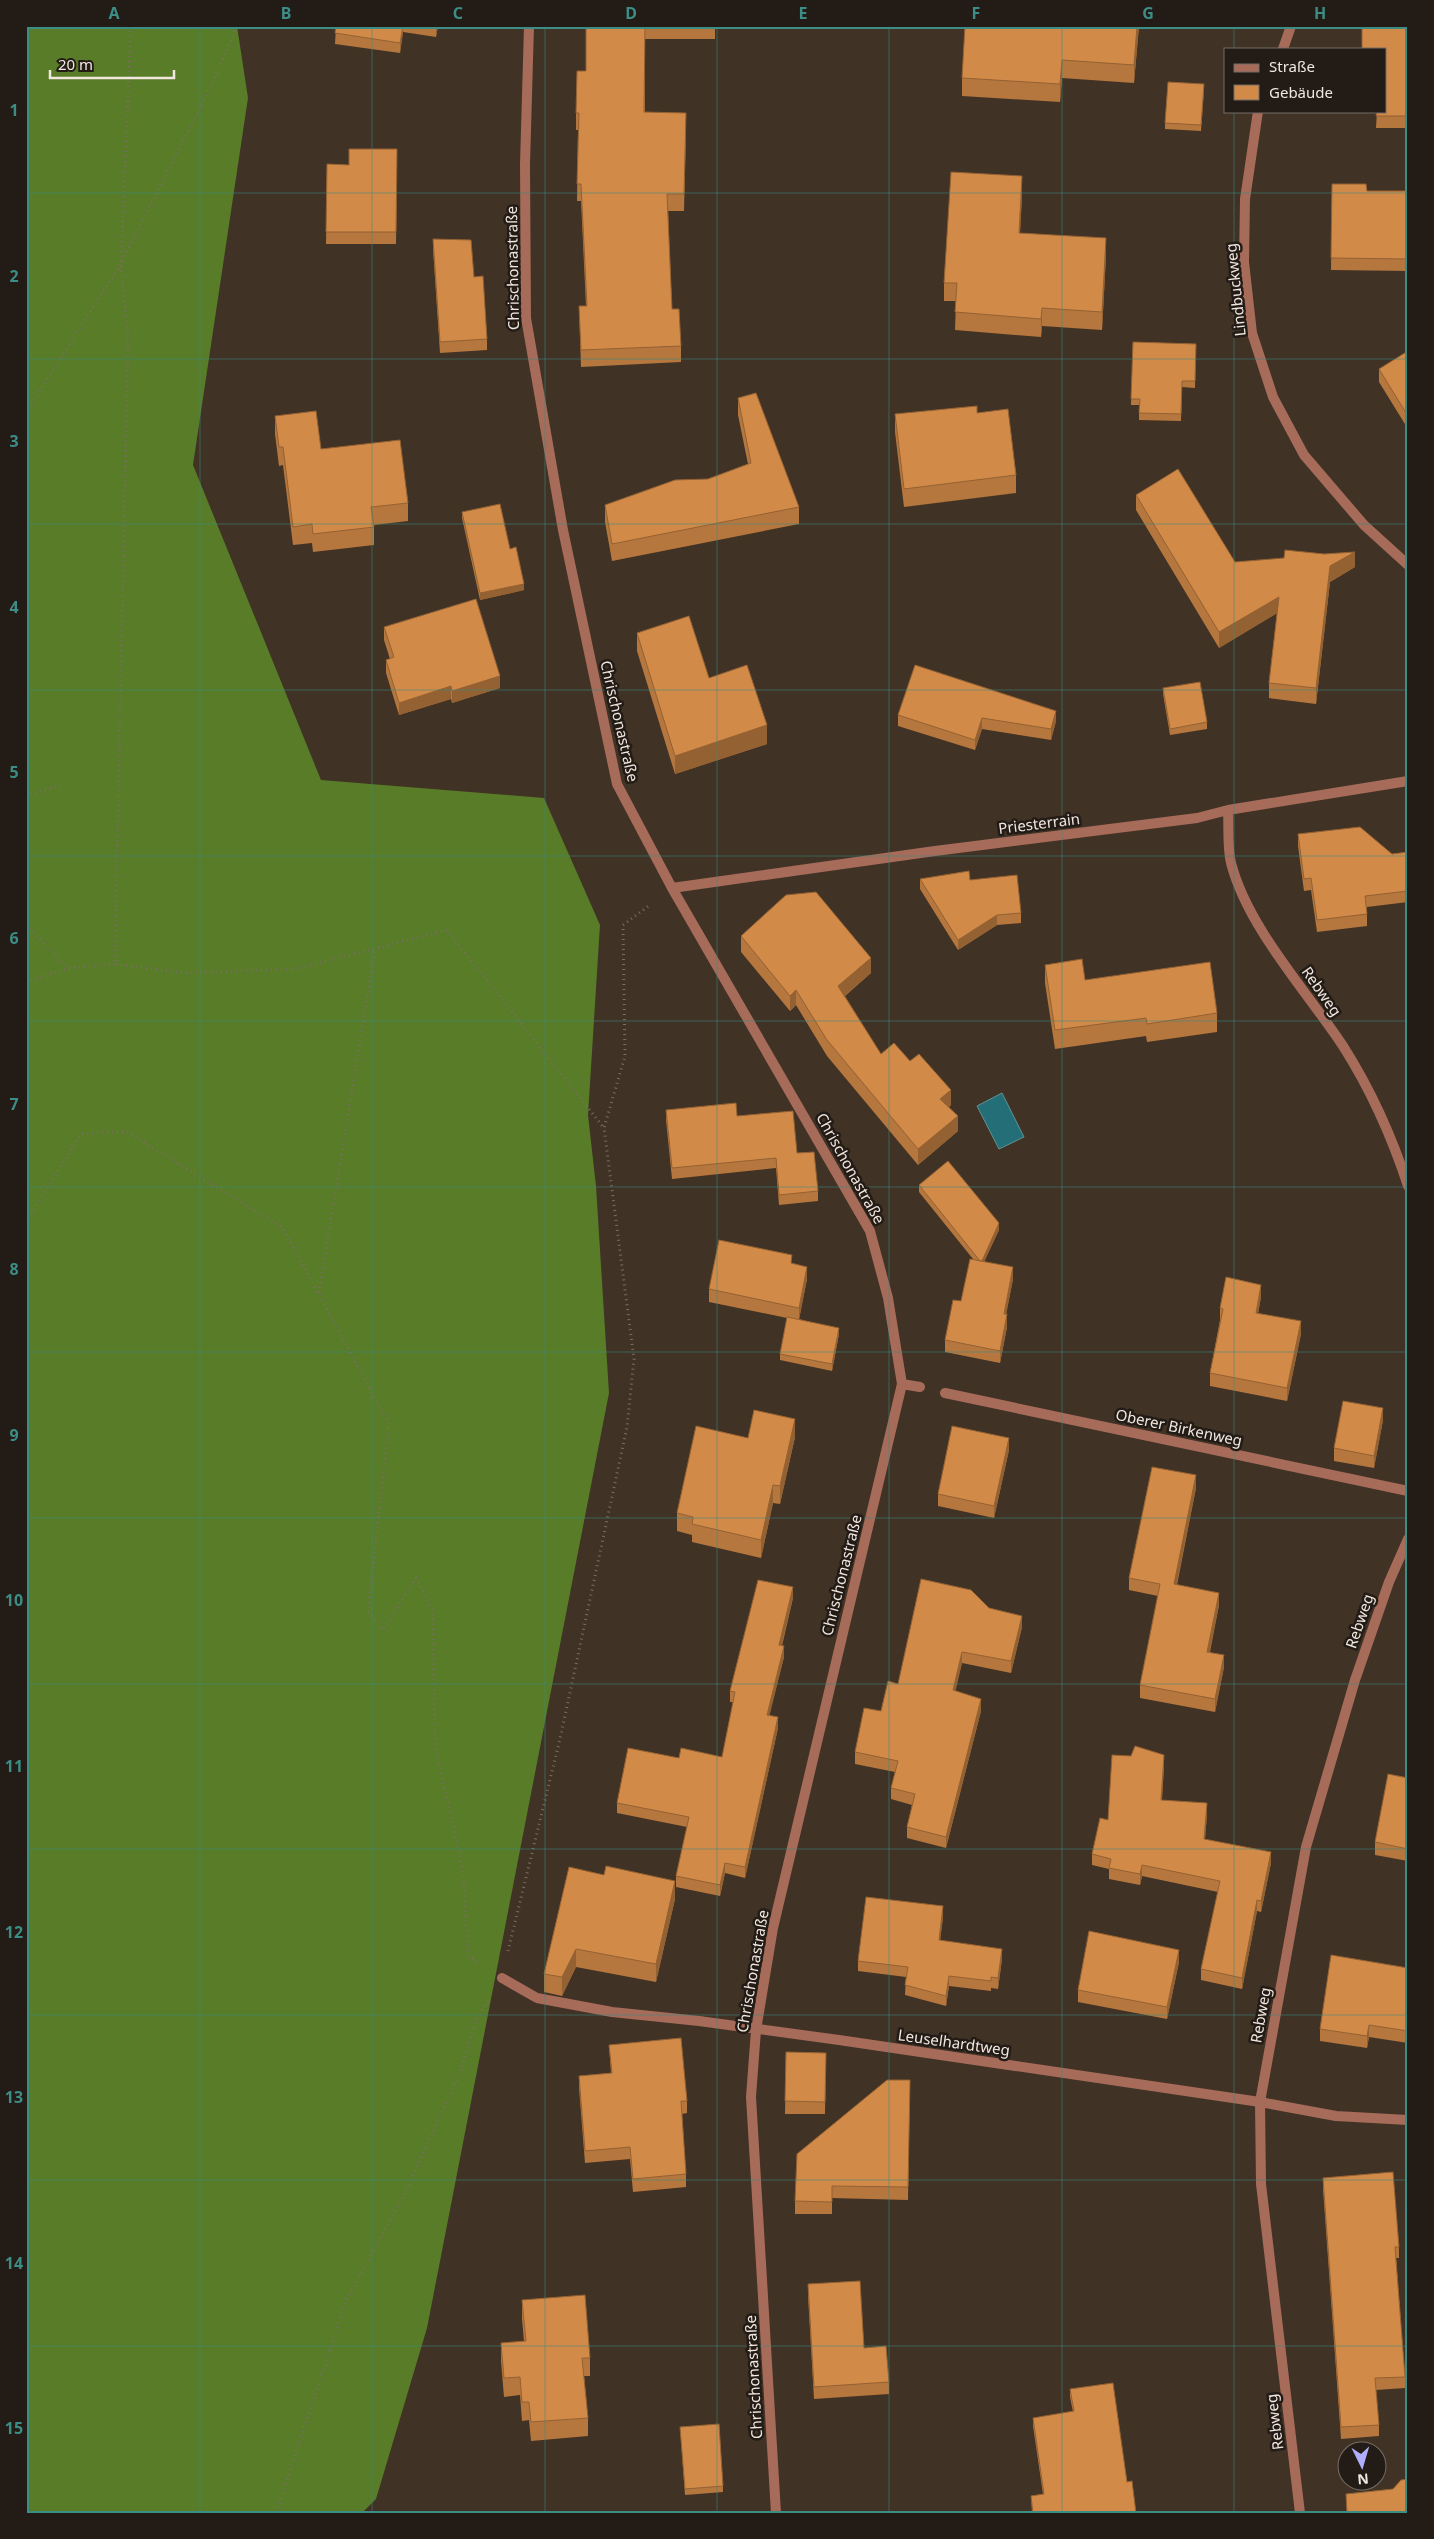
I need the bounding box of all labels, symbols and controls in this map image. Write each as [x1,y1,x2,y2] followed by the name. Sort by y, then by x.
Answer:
[108,2,120,24] text: A
[281,2,291,24] text: B
[453,2,463,24] text: C
[625,2,637,24] text: D
[799,2,808,24] text: E
[972,2,980,24] text: F
[1142,2,1154,24] text: G
[1314,2,1326,24] text: H
[50,48,174,80] scale bar
[1224,48,1386,112] legend
[58,54,93,74] text: 20 m
[1269,56,1315,76] text: Straße
[1269,82,1333,102] text: Gebäude
[9,99,19,121] text: 1
[501,206,523,330] street label: Chrischonastraße
[1220,243,1250,337] street label: Lindbuckweg
[9,265,19,287] text: 2
[9,430,19,452] text: 3
[9,596,19,618] text: 4
[596,658,644,784] street label: Chrischonastraße
[9,761,19,783] text: 5
[997,808,1081,838] street label: Priesterrain
[9,927,19,949] text: 6
[1298,962,1346,1020] street label: Rebweg
[9,1093,19,1115] text: 7
[812,1109,890,1227] street label: Chrischonastraße
[9,1258,19,1280] text: 8
[1114,1404,1244,1450] street label: Oberer Birkenweg
[9,1424,19,1446] text: 9
[816,1512,866,1638] street label: Chrischonastraße
[5,1589,23,1611] text: 10
[1340,1591,1378,1651] street label: Rebweg
[5,1755,23,1777] text: 11
[731,1908,773,2034] street label: Chrischonastraße
[5,1921,23,1943] text: 12
[1245,1986,1275,2044] street label: Rebweg
[897,2024,1011,2060] street label: Leuselhardtweg
[5,2086,23,2108] text: 13
[5,2252,23,2274] text: 14
[740,2315,766,2439] street label: Chrischonastraße
[1261,2393,1287,2451] street label: Rebweg
[5,2417,23,2439] text: 15
[1336,2442,1386,2492] north arrow
[1357,2469,1370,2489] text: N

